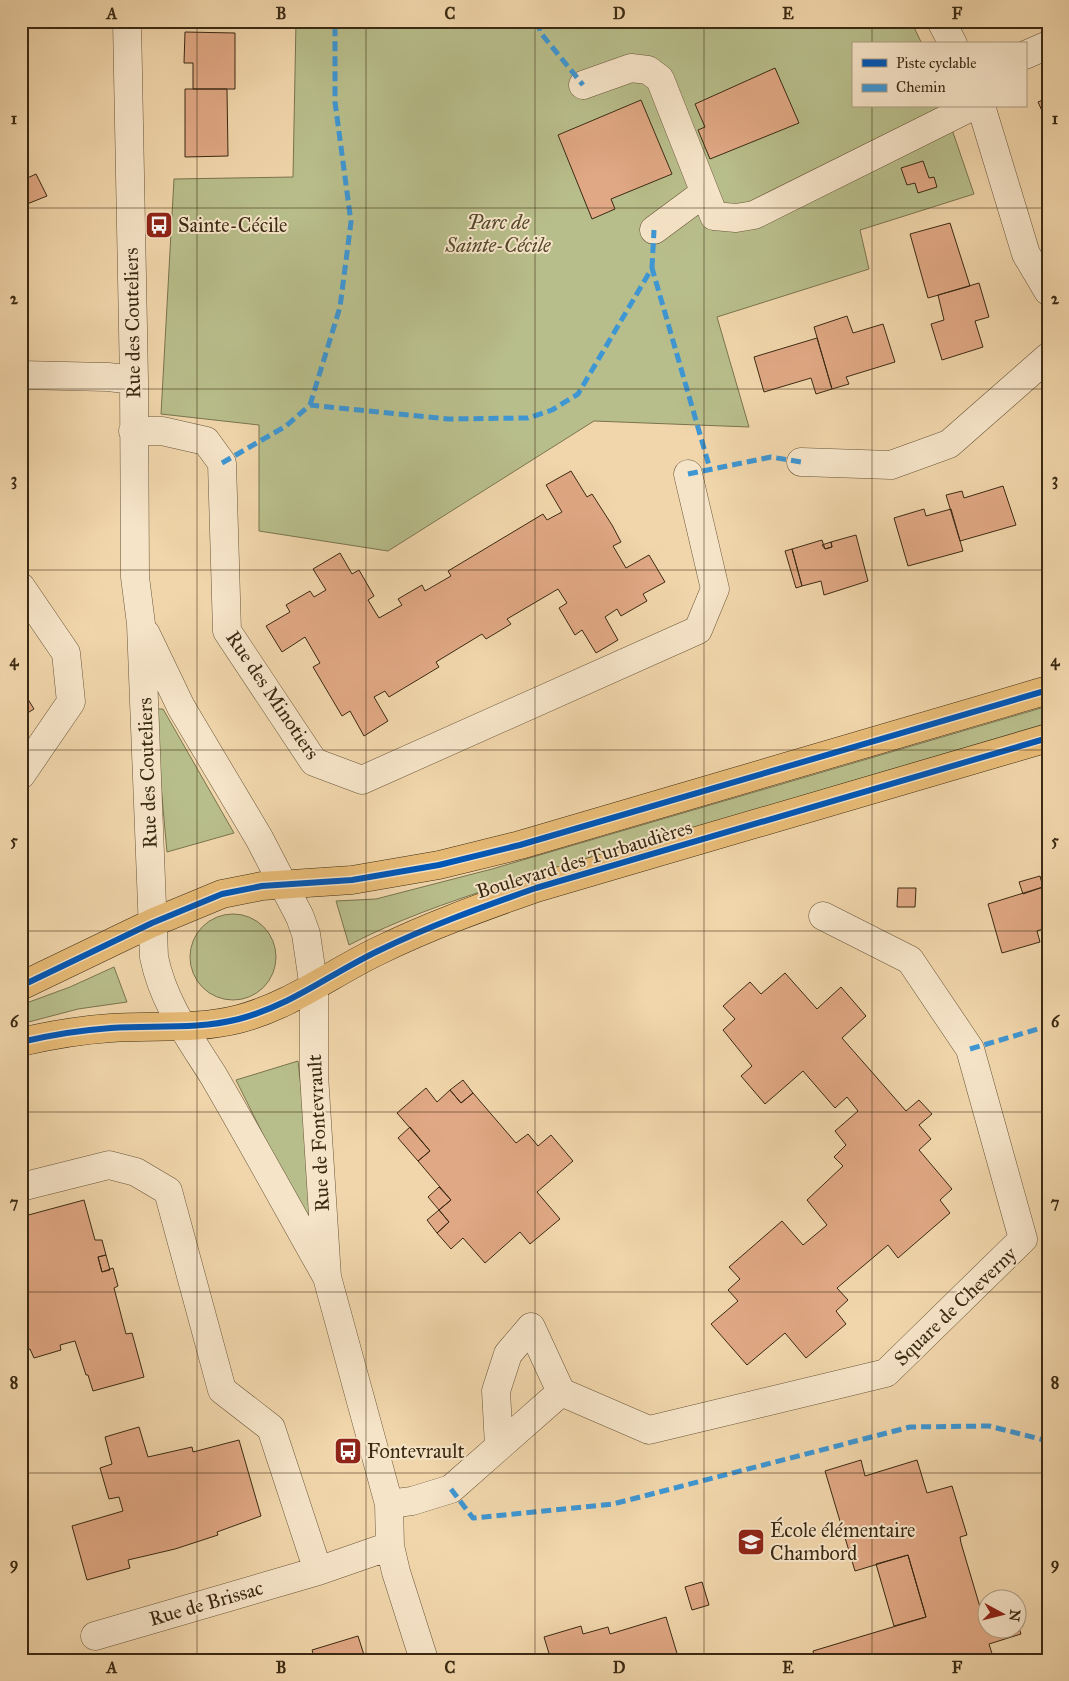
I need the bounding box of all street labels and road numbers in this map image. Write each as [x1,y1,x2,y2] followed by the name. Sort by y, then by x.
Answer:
[119,247,145,399] street label: Rue des Couteliers
[221,626,325,764] street label: Rue des Minotiers
[132,697,162,849] street label: Rue des Couteliers
[473,815,695,903] street label: Boulevard des Turbaudières
[302,1054,334,1212] street label: Rue de Fontevrault
[889,1241,1022,1371] street label: Square de Cheverny
[146,1575,266,1631] street label: Rue de Brissac

